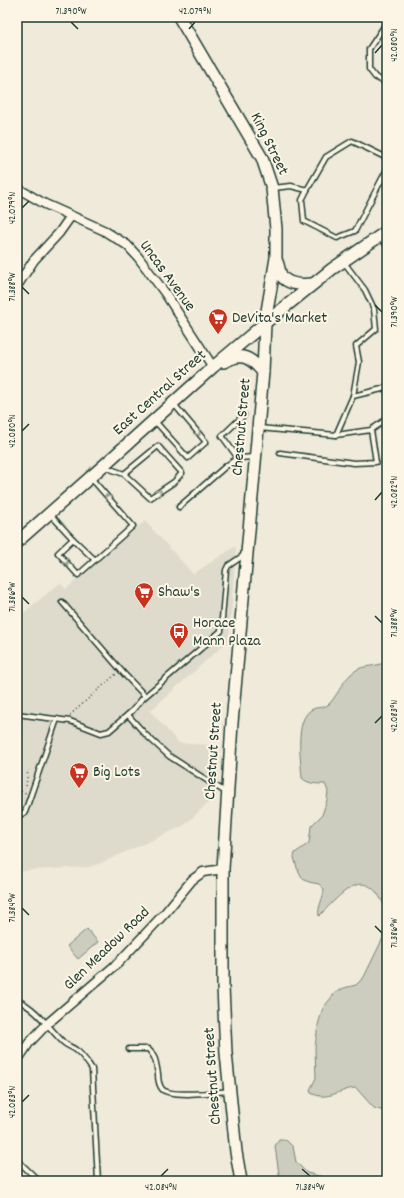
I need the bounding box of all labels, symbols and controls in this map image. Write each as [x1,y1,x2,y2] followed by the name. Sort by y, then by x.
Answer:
[55,5,87,19] text: 71.390°W
[179,5,211,19] text: 42.079°N
[388,28,402,62] text: 42.080°N
[244,109,294,179] street label: King Street
[6,192,20,224] text: 42.079°N
[133,236,201,316] street label: Uncas Avenue
[6,272,20,302] text: 71.388°W
[388,296,402,328] text: 71.390°W
[207,307,229,335] supermarket icon: DeVita's Market
[232,307,327,330] place label: DeVita's Market
[108,345,212,441] street label: East Central Street
[226,377,258,477] street label: Chestnut Street
[6,414,20,448] text: 42.080°N
[194,428,201,436] one-way arrow
[388,476,402,508] text: 42.082°N
[155,489,162,497] one-way arrow
[105,494,112,502] one-way arrow
[62,558,69,565] one-way arrow
[133,581,155,609] supermarket icon: Shaw's
[158,581,200,604] place label: Shaw's
[6,582,20,612] text: 71.386°W
[388,608,402,638] text: 71.388°W
[193,612,261,653] place label: Horace Mann Plaza
[168,621,190,649] bus stop icon: Horace Mann Plaza
[388,700,402,732] text: 42.083°N
[199,701,229,801] street label: Chestnut Street
[68,761,90,789] supermarket icon: Big Lots
[93,761,141,784] place label: Big Lots
[6,893,20,923] text: 71.384°W
[59,902,155,996] street label: Glen Meadow Road
[388,918,402,948] text: 71.386°W
[198,1026,228,1126] street label: Chestnut Street
[6,1086,20,1118] text: 42.083°N
[145,1181,177,1195] text: 42.084°N
[295,1181,325,1195] text: 71.384°W

